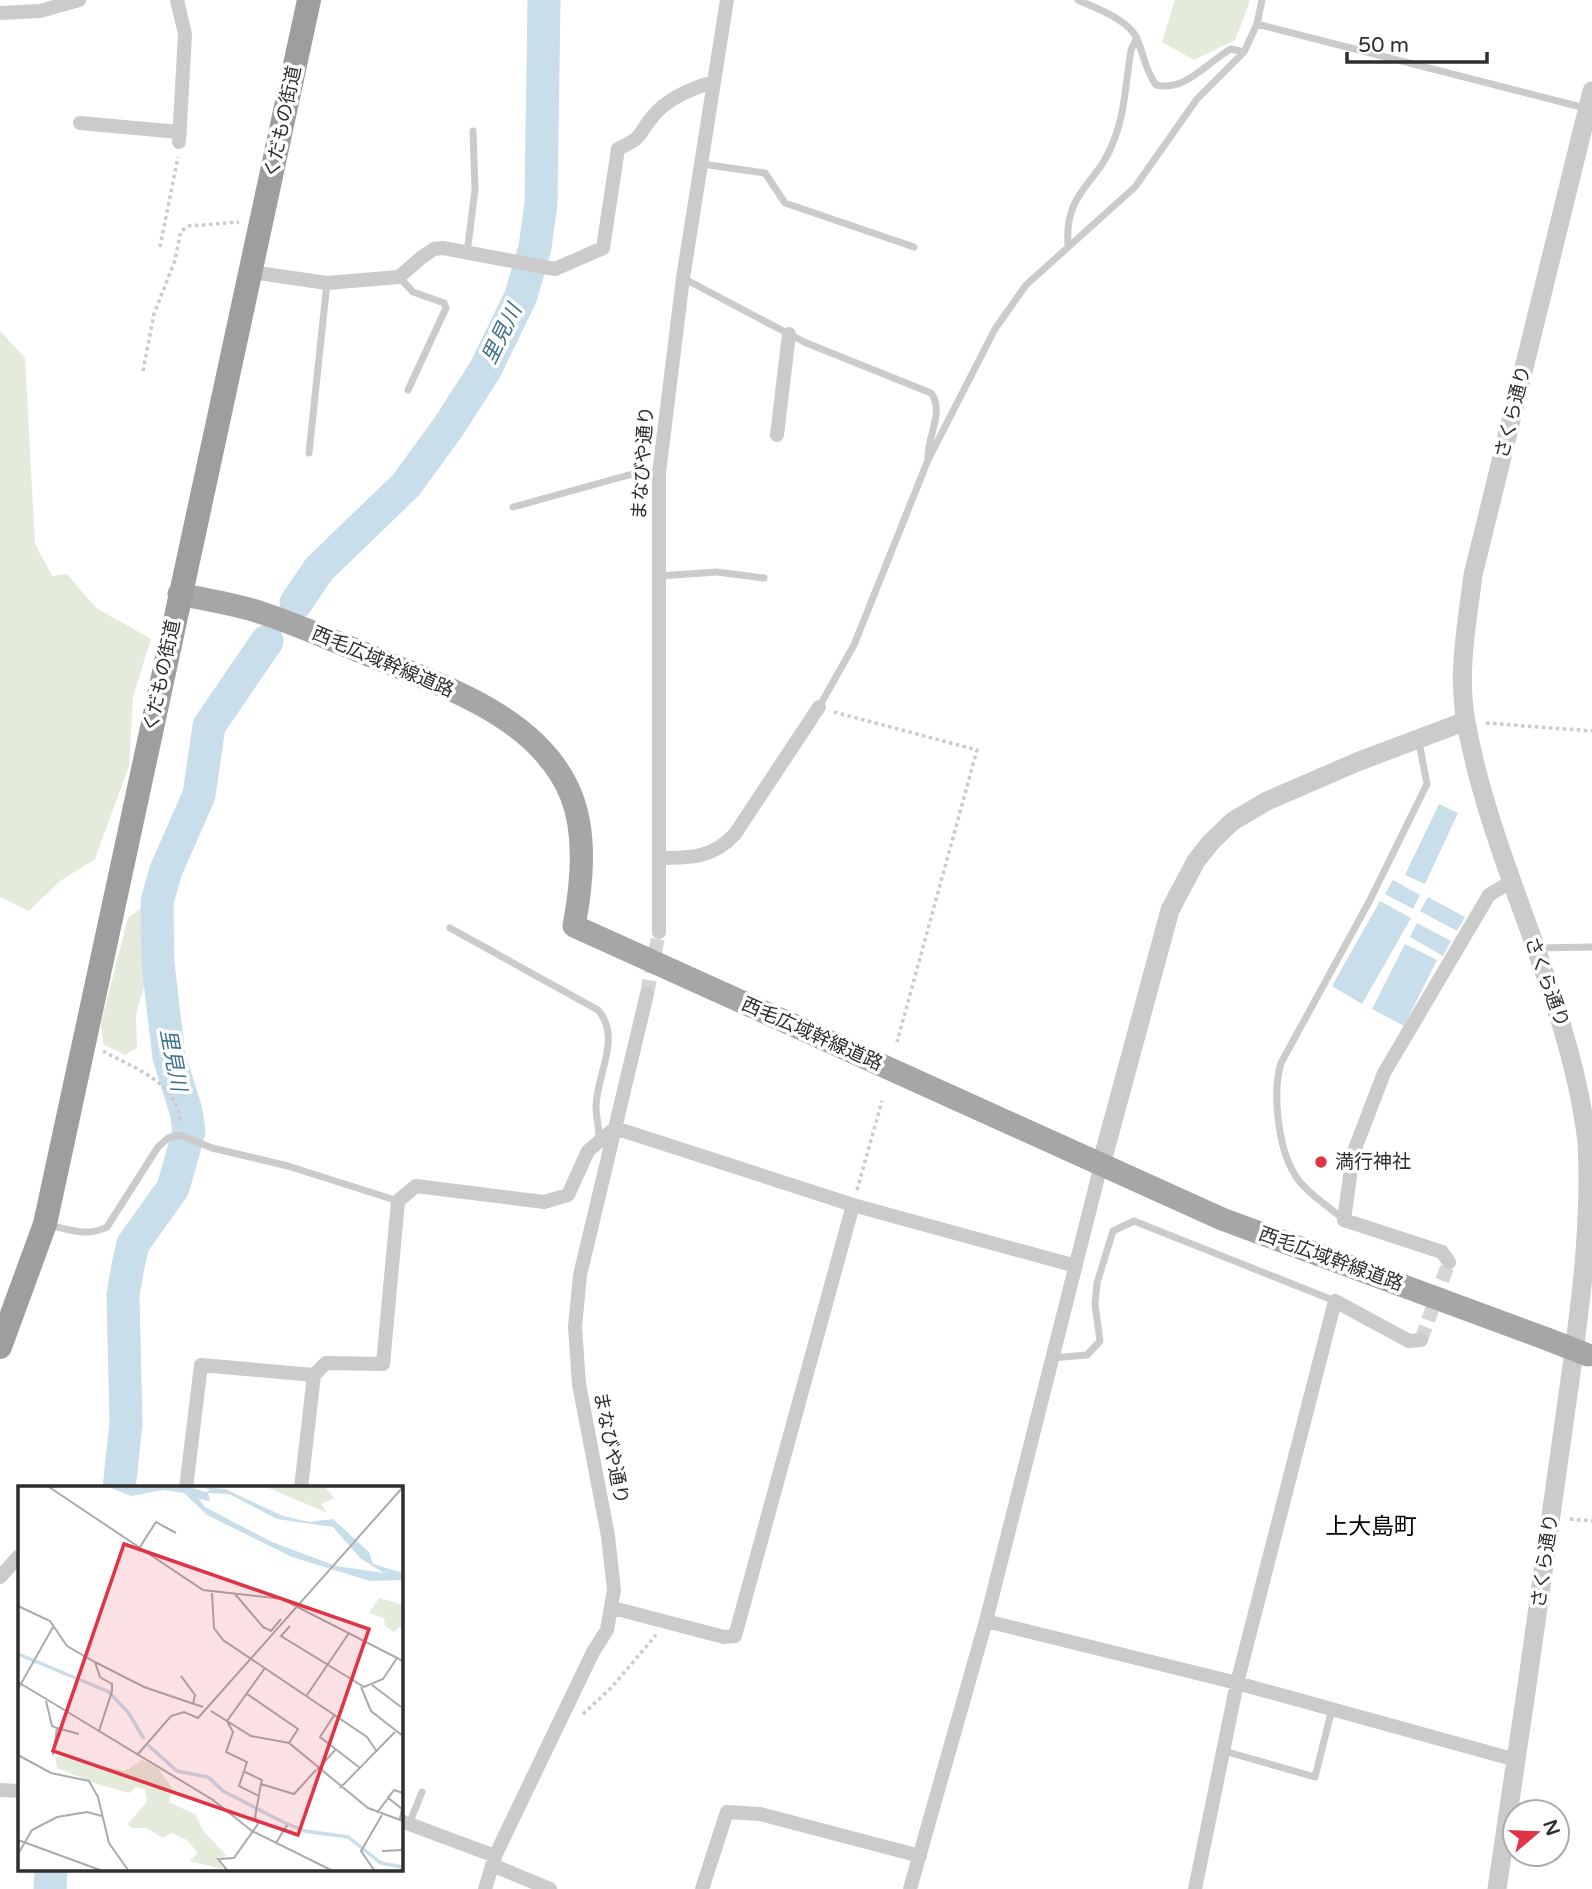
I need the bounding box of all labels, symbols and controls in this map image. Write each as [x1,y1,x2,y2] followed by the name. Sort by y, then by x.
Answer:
[1347,21,1487,65] scale bar
[1358,33,1409,58] text: 50 m
[260,64,306,180] street label: くだもの街道
[477,298,528,368] water label: 里見川
[1491,363,1535,461] street label: さくら通り
[628,405,658,521] street label: まなびや通り
[139,618,185,734] street label: くだもの街道
[309,622,457,702] street label: 西毛広域幹線道路
[1520,934,1574,1030] street label: さくら通り
[738,993,886,1075] street label: 西毛広域幹線道路
[155,1027,192,1095] water label: 里見川
[1335,1151,1411,1173] place label: 満行神社
[1313,1154,1329,1170] marker: 満行神社
[1256,1223,1406,1295] street label: 西毛広域幹線道路
[589,1390,633,1506] street label: まなびや通り
[18,1486,402,1871] inset map
[1527,1512,1563,1610] street label: さくら通り
[1325,1513,1417,1541] district label: 上大島町
[1501,1798,1571,1868] north arrow
[1538,1817,1564,1839] text: N

